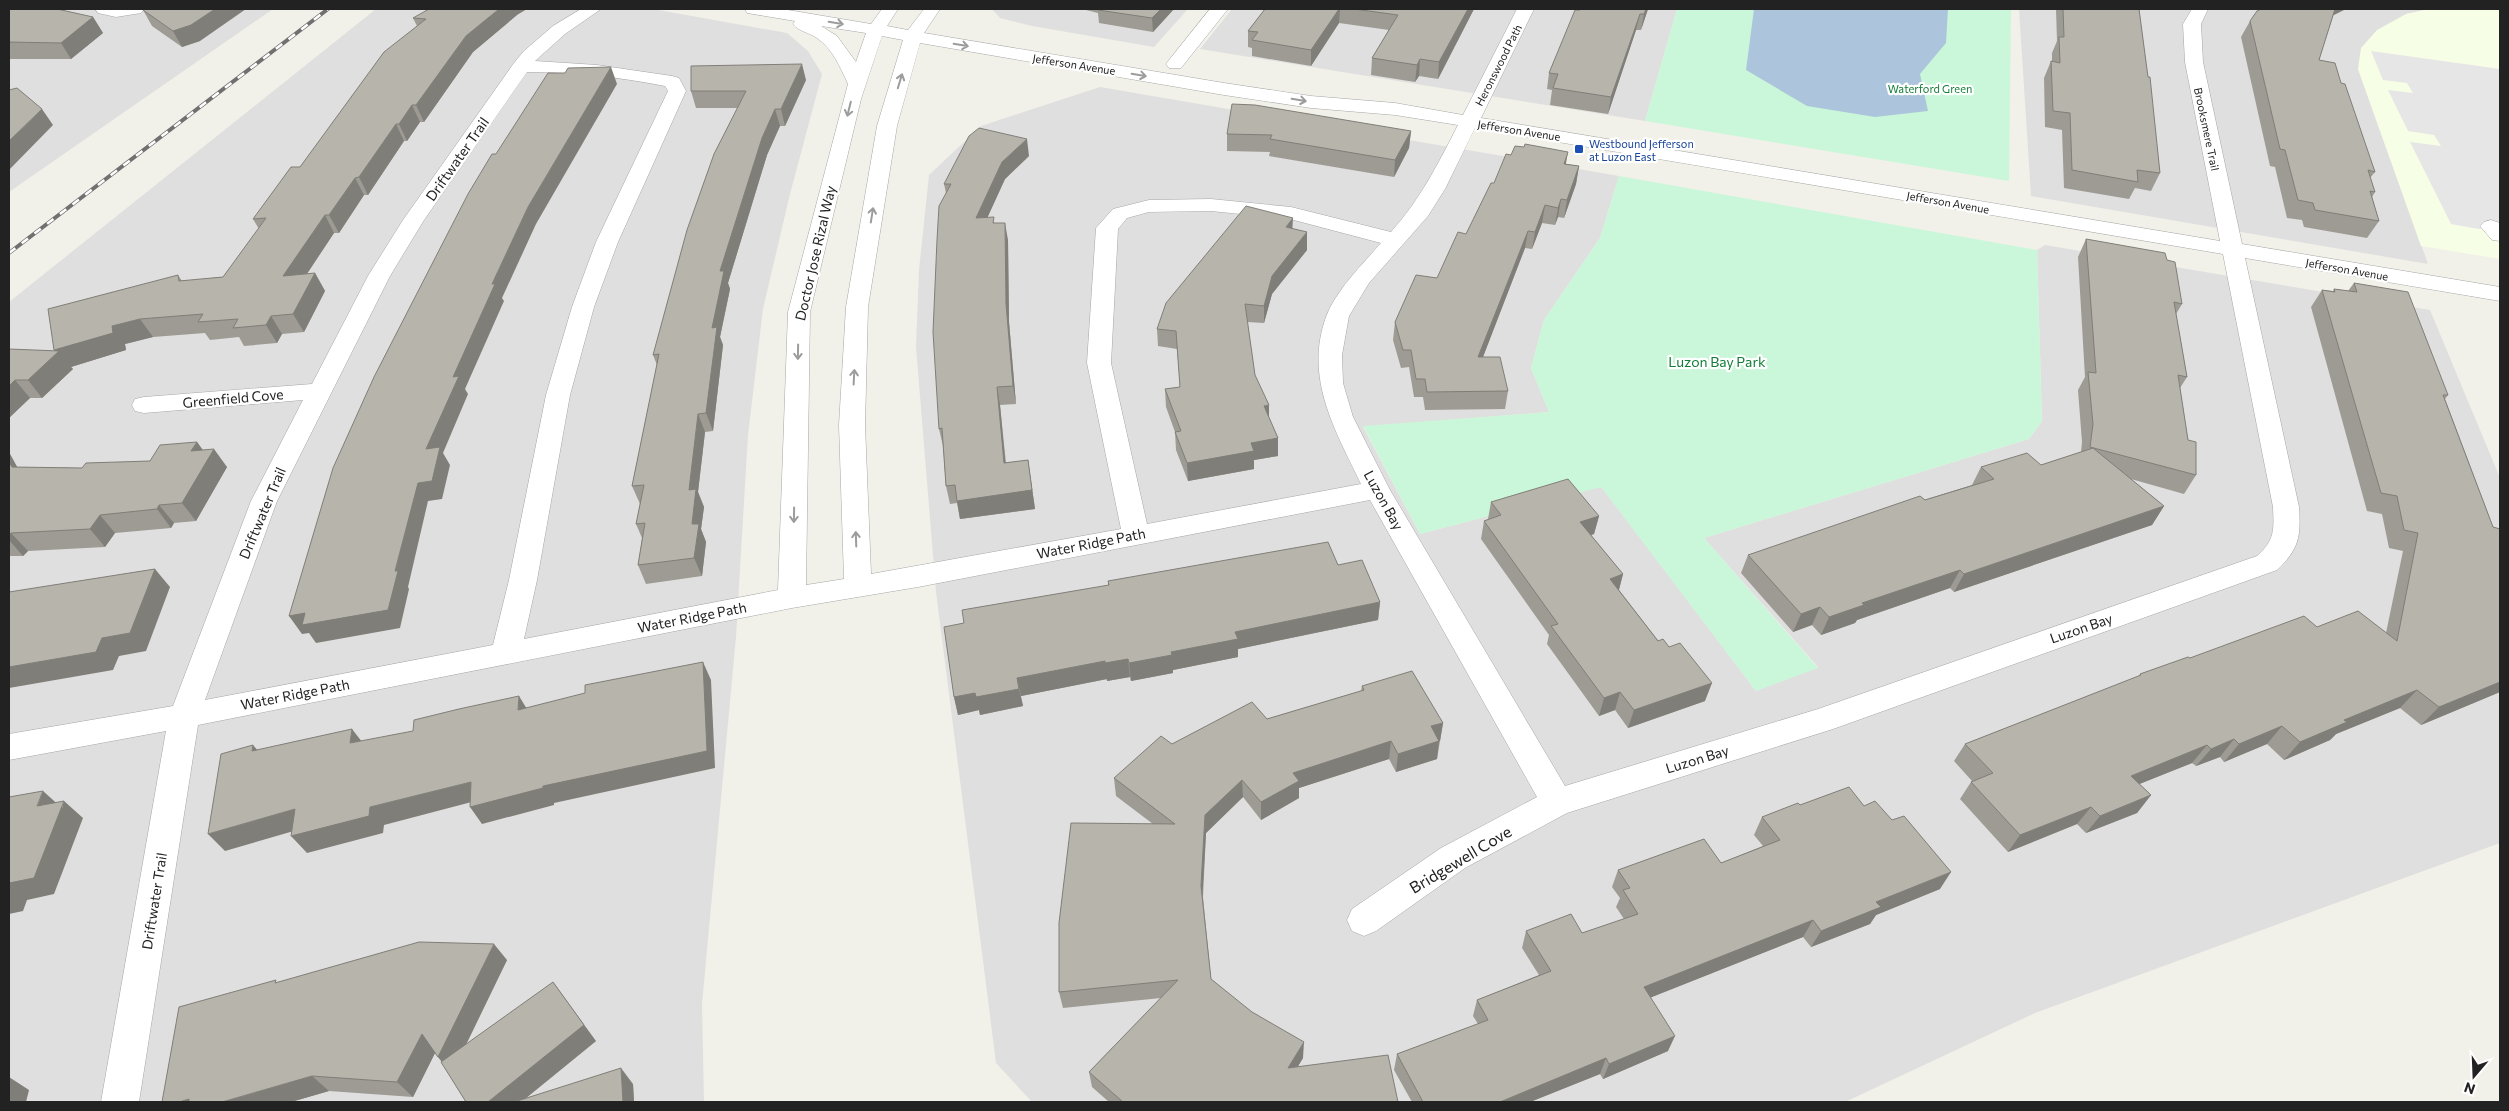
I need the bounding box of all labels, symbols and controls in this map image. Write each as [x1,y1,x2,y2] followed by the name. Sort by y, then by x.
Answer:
[827,18,843,28] one-way arrow
[1472,22,1524,108] street label: Heronswood Path
[953,40,969,50] one-way arrow
[1031,51,1117,78] street label: Jefferson Avenue
[1131,70,1147,80] one-way arrow
[896,73,906,89] one-way arrow
[1888,82,1972,95] park label: Waterford Green
[2192,86,2222,172] street label: Brooksmere Trail
[1291,96,1307,106] one-way arrow
[844,100,853,116] one-way arrow
[422,114,492,204] street label: Driftwater Trail
[1476,117,1562,144] street label: Jefferson Avenue
[1589,137,1694,163] place label: Westbound Jefferson at Luzon East
[1573,143,1585,155] marker: Westbound Jefferson at Luzon East
[791,184,839,322] street label: Doctor Jose Rizal Way
[1905,188,1991,217] street label: Jefferson Avenue
[868,208,878,224] one-way arrow
[2304,255,2390,284] street label: Jefferson Avenue
[793,344,802,360] one-way arrow
[1668,353,1766,370] park label: Luzon Bay Park
[850,369,859,385] one-way arrow
[182,385,284,411] street label: Greenfield Cove
[235,464,289,562] street label: Driftwater Trail
[1361,467,1407,533] street label: Luzon Bay
[789,506,799,523] one-way arrow
[1035,524,1147,562] street label: Water Ridge Path
[851,531,861,548] one-way arrow
[636,598,748,636] street label: Water Ridge Path
[2047,609,2115,647] street label: Luzon Bay
[239,675,351,713] street label: Water Ridge Path
[1663,741,1731,777] street label: Luzon Bay
[1406,821,1514,897] street label: Bridgewell Cove
[138,851,170,951] street label: Driftwater Trail
[2449,1051,2499,1101] north arrow
[2462,1079,2477,1099] text: N

